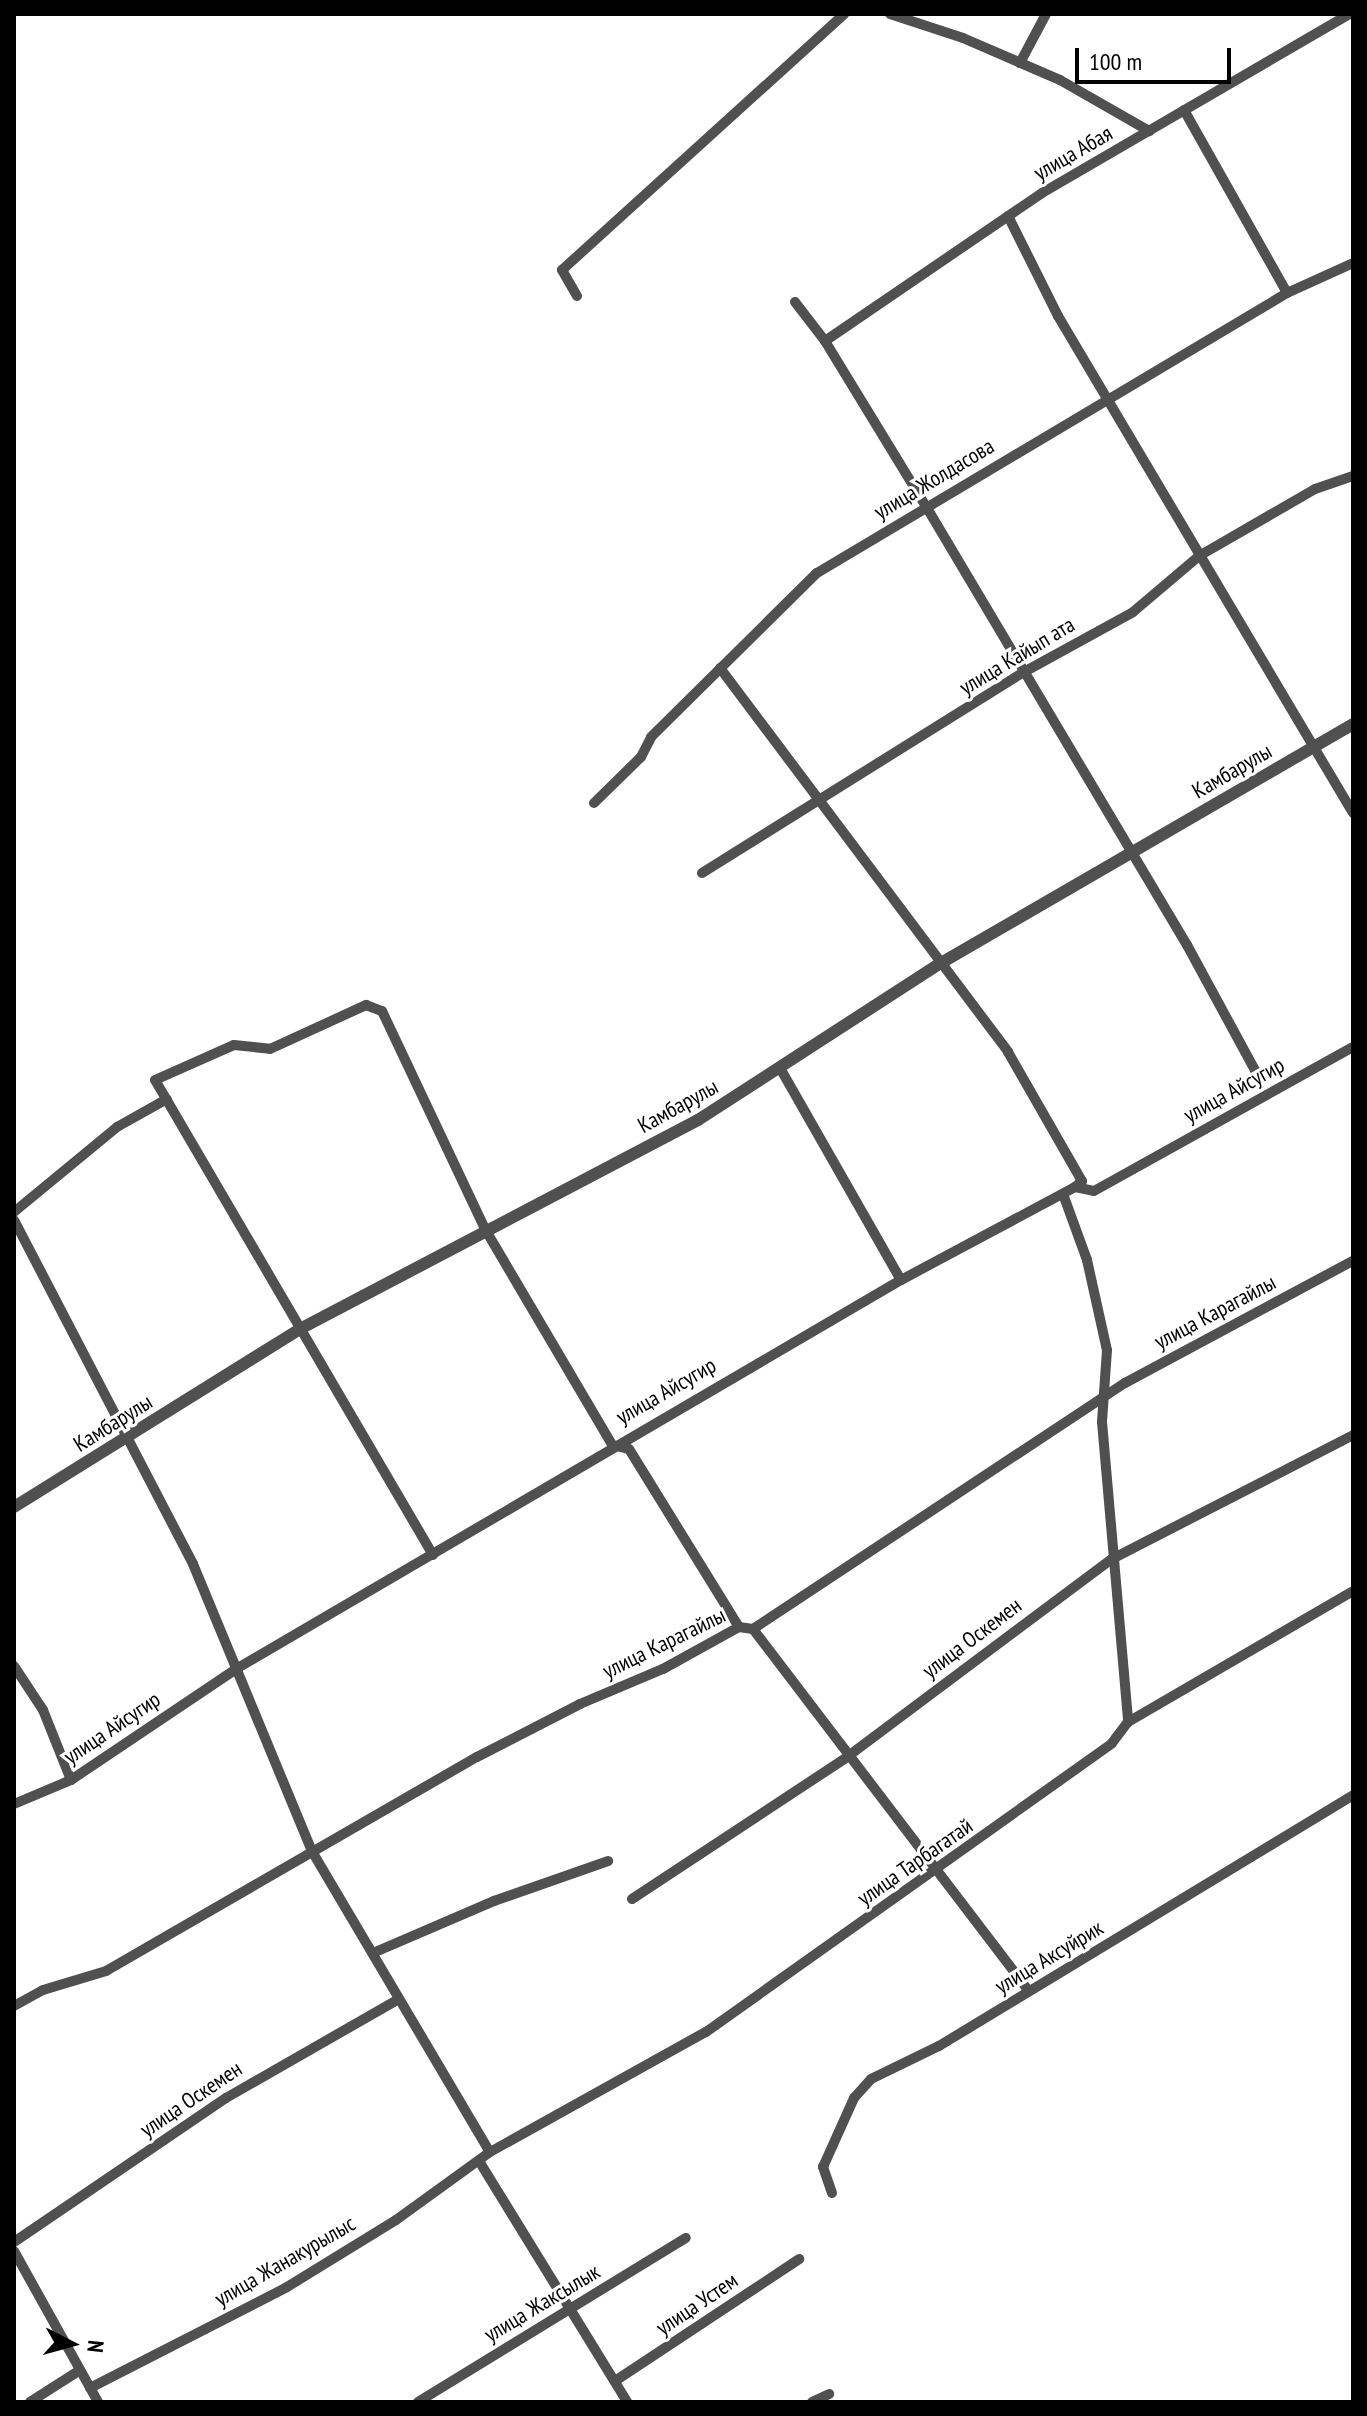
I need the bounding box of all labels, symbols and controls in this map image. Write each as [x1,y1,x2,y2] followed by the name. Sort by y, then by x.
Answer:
[1079,32,1235,82] scale bar
[1089,46,1142,77] text: 100 m
[1029,120,1117,186] street label: улица Абая
[869,433,999,525] street label: улица Жолдасова
[955,611,1079,701] street label: улица Кайып ата
[1187,738,1277,804] street label: Камбарулы
[1179,1051,1289,1129] street label: улица Айсугир
[633,1073,723,1139] street label: Камбарулы
[1150,1269,1280,1355] street label: улица Карагайлы
[611,1352,721,1430] street label: улица Айсугир
[69,1389,157,1457] street label: Камбарулы
[917,1592,1027,1684] street label: улица Оскемен
[598,1602,730,1684] street label: улица Карагайлы
[58,1686,166,1770] street label: улица Айсугир
[852,1812,978,1912] street label: улица Тарбагатай
[990,1914,1108,2000] street label: улица Аксуйрик
[135,2055,247,2143] street label: улица Оскемен
[210,2210,360,2312] street label: улица Жанакурылыс
[479,2258,605,2348] street label: улица Жаксылык
[651,2267,743,2341] street label: улица Устем
[32,2304,112,2384] north arrow
[81,2339,110,2354] text: N

